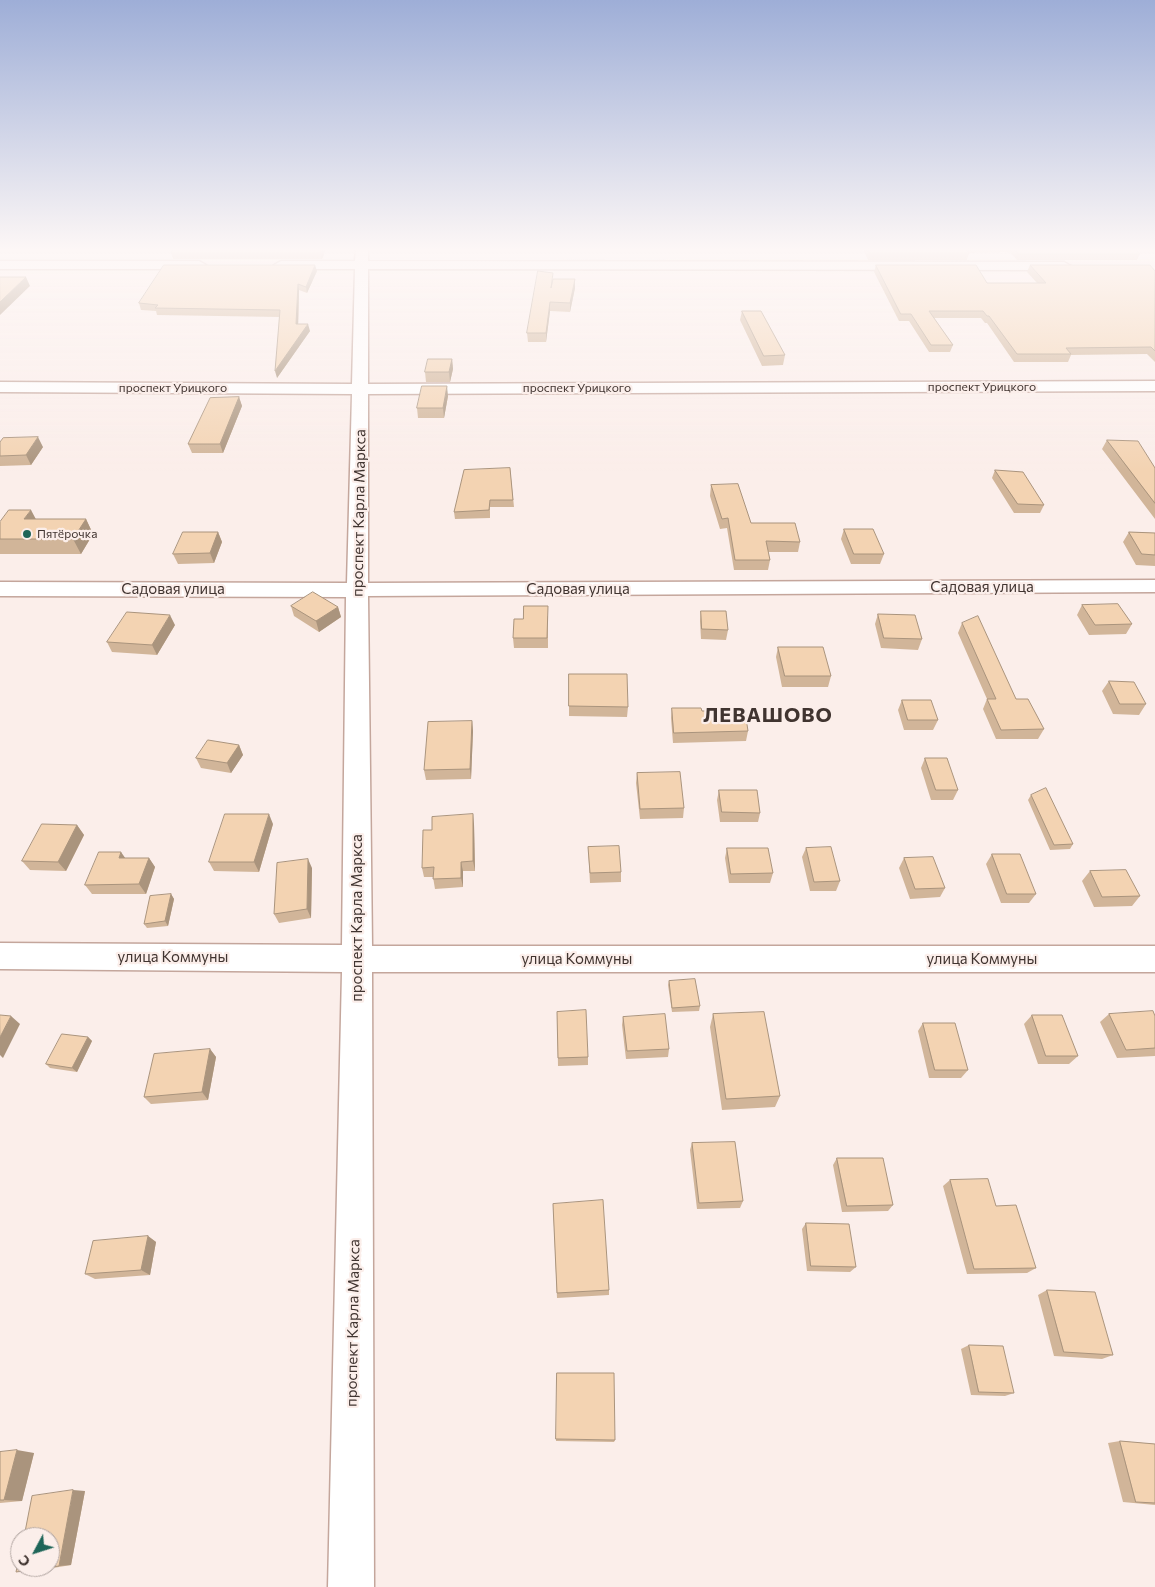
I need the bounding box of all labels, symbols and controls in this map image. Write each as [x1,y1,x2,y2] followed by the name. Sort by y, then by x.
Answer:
[928,380,1036,394] street label: проспект Урицкого
[119,381,227,395] street label: проспект Урицкого
[523,381,631,395] street label: проспект Урицкого
[349,429,369,597] street label: проспект Карла Маркса
[37,527,97,541] place label: Пятёрочка
[21,528,33,540] marker: Пятёрочка
[930,578,1034,596] street label: Садовая улица
[121,580,225,598] street label: Садовая улица
[526,580,630,598] street label: Садовая улица
[702,703,834,727] district label: ЛЕВАШОВО
[348,834,366,1002] street label: проспект Карла Маркса
[118,948,228,966] street label: улица Коммуны
[522,950,632,968] street label: улица Коммуны
[927,950,1037,968] street label: улица Коммуны
[343,1239,363,1407] street label: проспект Карла Маркса
[10,1527,60,1577] north arrow
[14,1552,33,1570] text: С

